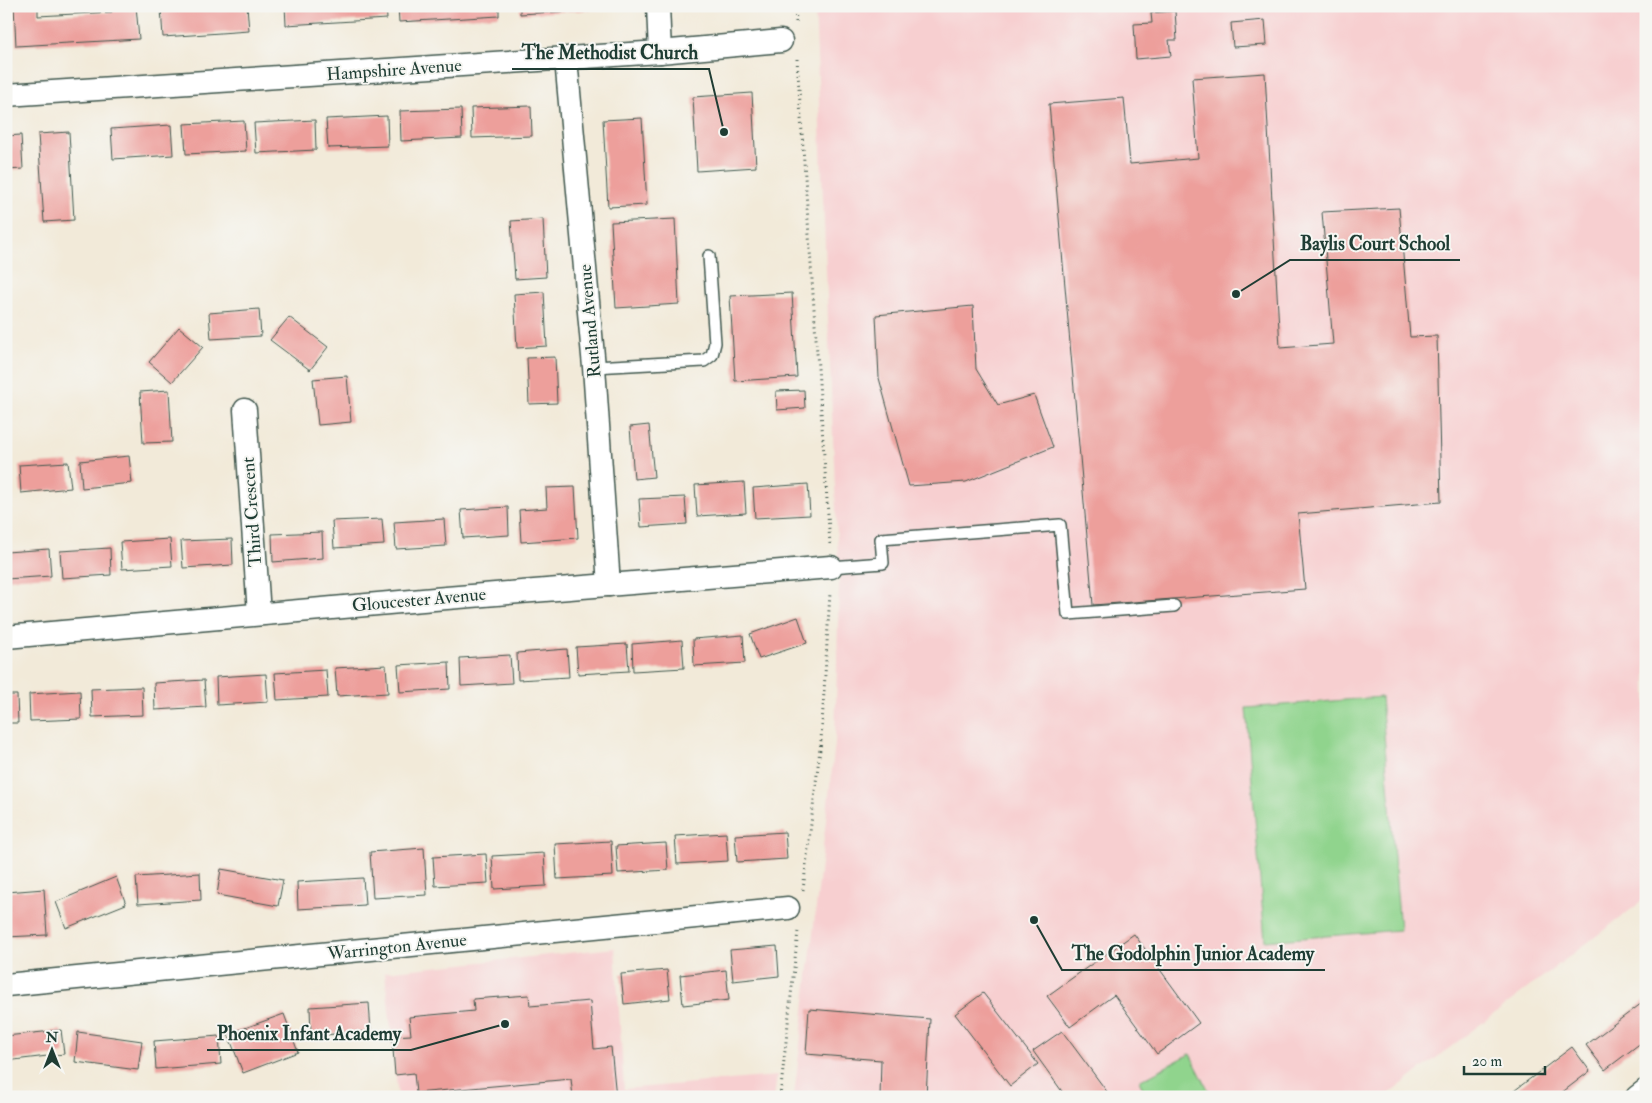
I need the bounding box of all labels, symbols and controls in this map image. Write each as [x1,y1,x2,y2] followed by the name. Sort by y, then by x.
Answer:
[512,35,709,69] callout: The Methodist Church
[521,41,698,65] text: The Methodist Church
[326,54,463,86] street label: Hampshire Avenue
[1290,226,1460,260] callout: Baylis Court School
[1300,232,1450,257] text: Baylis Court School
[574,263,606,379] street label: Rutland Avenue
[237,456,267,568] street label: Third Crescent
[351,583,487,617] street label: Gloucester Avenue
[325,928,468,966] street label: Warrington Avenue
[1062,936,1325,970] callout: The Godolphin Junior Academy
[1071,942,1315,967] text: The Godolphin Junior Academy
[207,1016,411,1050] callout: Phoenix Infant Academy
[217,1022,402,1047] text: Phoenix Infant Academy
[28,1026,78,1076] north arrow
[45,1029,59,1046] text: N
[1464,1043,1546,1075] scale bar
[1472,1052,1502,1071] text: 20 m

